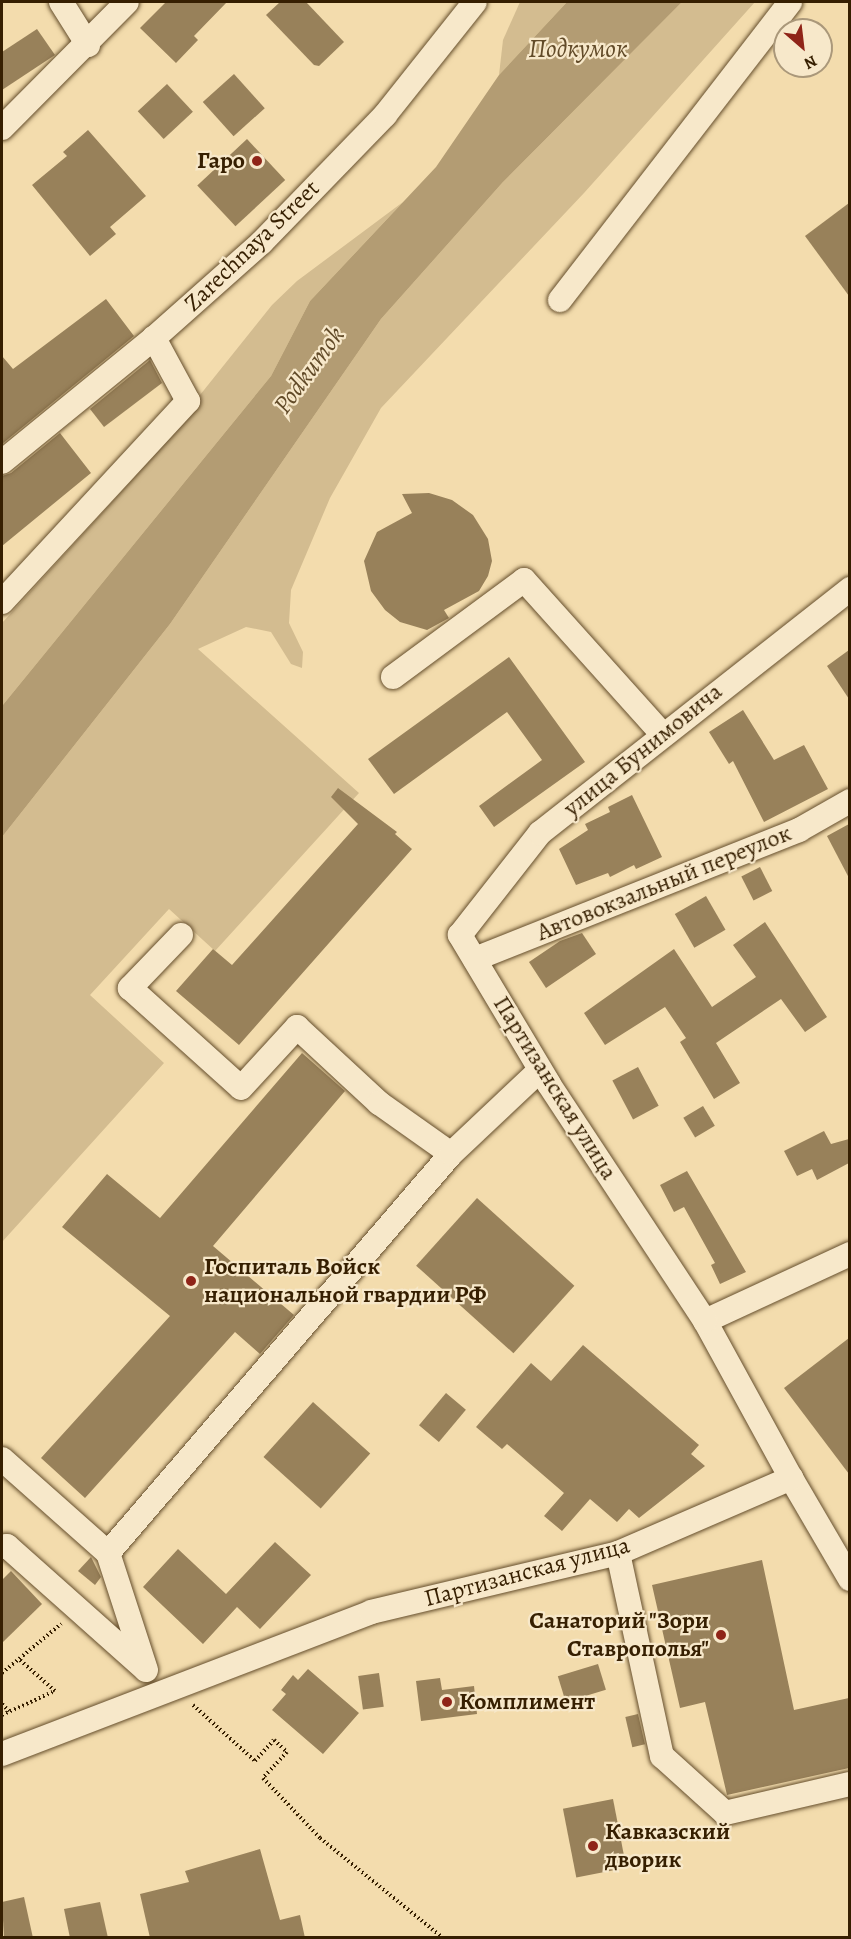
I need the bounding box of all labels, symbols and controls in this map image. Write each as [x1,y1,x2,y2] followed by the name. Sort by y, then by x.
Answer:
[773,18,833,78] north arrow
[528,33,628,65] water label: Подкумок
[800,50,821,75] text: N
[197,147,245,175] place label: Гаро
[250,154,264,168] marker: Гаро
[178,174,326,318] street label: Zarechnaya Street
[267,320,351,420] water label: Podkumok
[558,677,728,823] street label: улица Бунимовича
[533,819,795,947] street label: Автовокзальный переулок
[487,991,623,1185] street label: Партизанская улица
[204,1253,486,1309] place label: Госпиталь Войск национальной гвардии РФ
[182,1272,200,1290] marker: Госпиталь Войск национальной гвардии РФ
[421,1531,633,1613] street label: Партизанская улица
[529,1607,709,1663] place label: Санаторий "Зори Ставрополья"
[714,1628,728,1642] marker: Санаторий "Зори Ставрополья"
[459,1688,595,1716] place label: Комплимент
[440,1695,454,1709] marker: Комплимент
[605,1818,730,1874] place label: Кавказский дворик
[586,1839,600,1853] marker: Кавказский дворик

